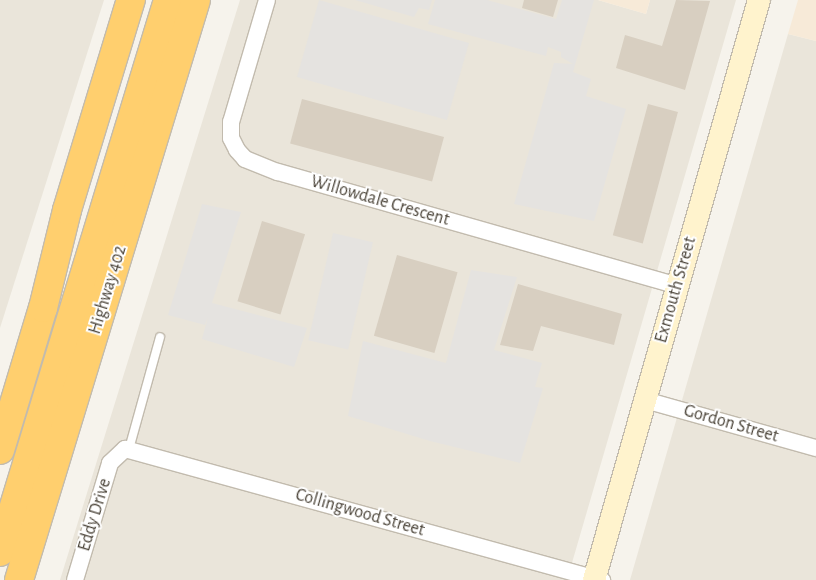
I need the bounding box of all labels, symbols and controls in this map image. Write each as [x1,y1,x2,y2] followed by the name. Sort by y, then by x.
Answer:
[308,171,452,231] street label: Willowdale Crescent
[651,234,701,346] street label: Exmouth Street
[84,243,132,337] street label: Highway 402
[681,400,781,448] street label: Gordon Street
[74,476,116,554] street label: Eddy Drive
[293,484,427,542] street label: Collingwood Street

